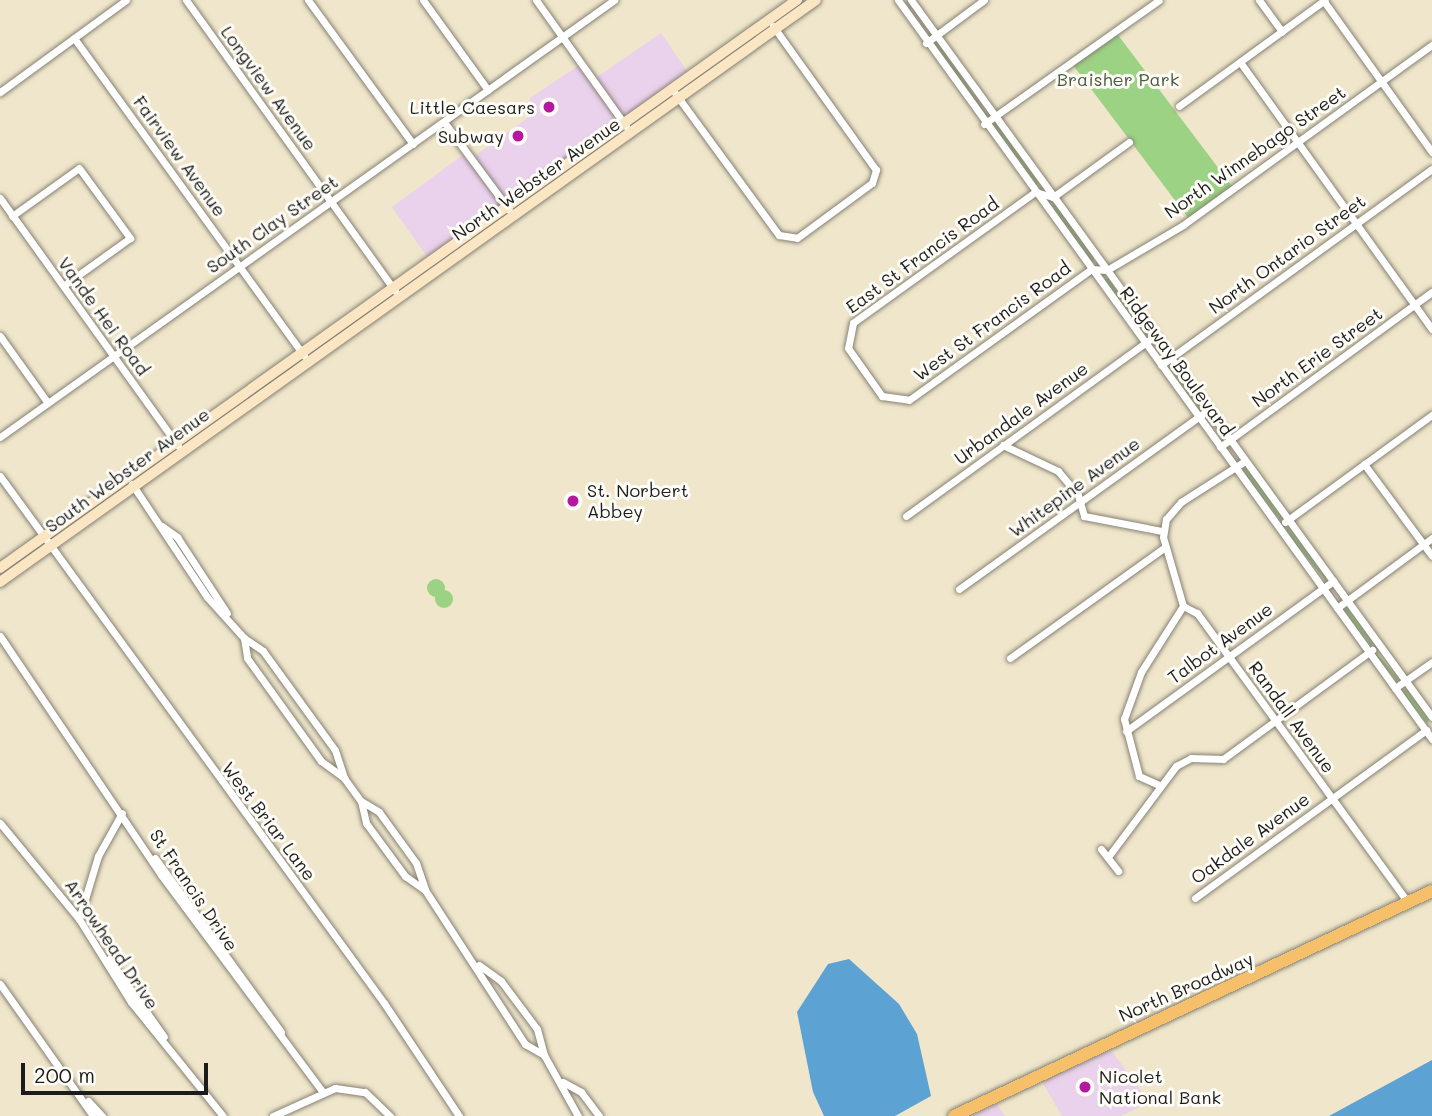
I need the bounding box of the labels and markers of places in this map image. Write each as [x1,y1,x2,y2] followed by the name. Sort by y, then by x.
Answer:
[410,96,535,118] place label: Little Caesars
[541,99,557,115] marker: Little Caesars
[438,125,504,147] place label: Subway
[510,128,526,144] marker: Subway
[587,480,689,522] place label: St. Norbert Abbey
[565,493,581,509] marker: St. Norbert Abbey
[1099,1066,1221,1108] place label: Nicolet National Bank
[1077,1079,1093,1095] marker: Nicolet National Bank

